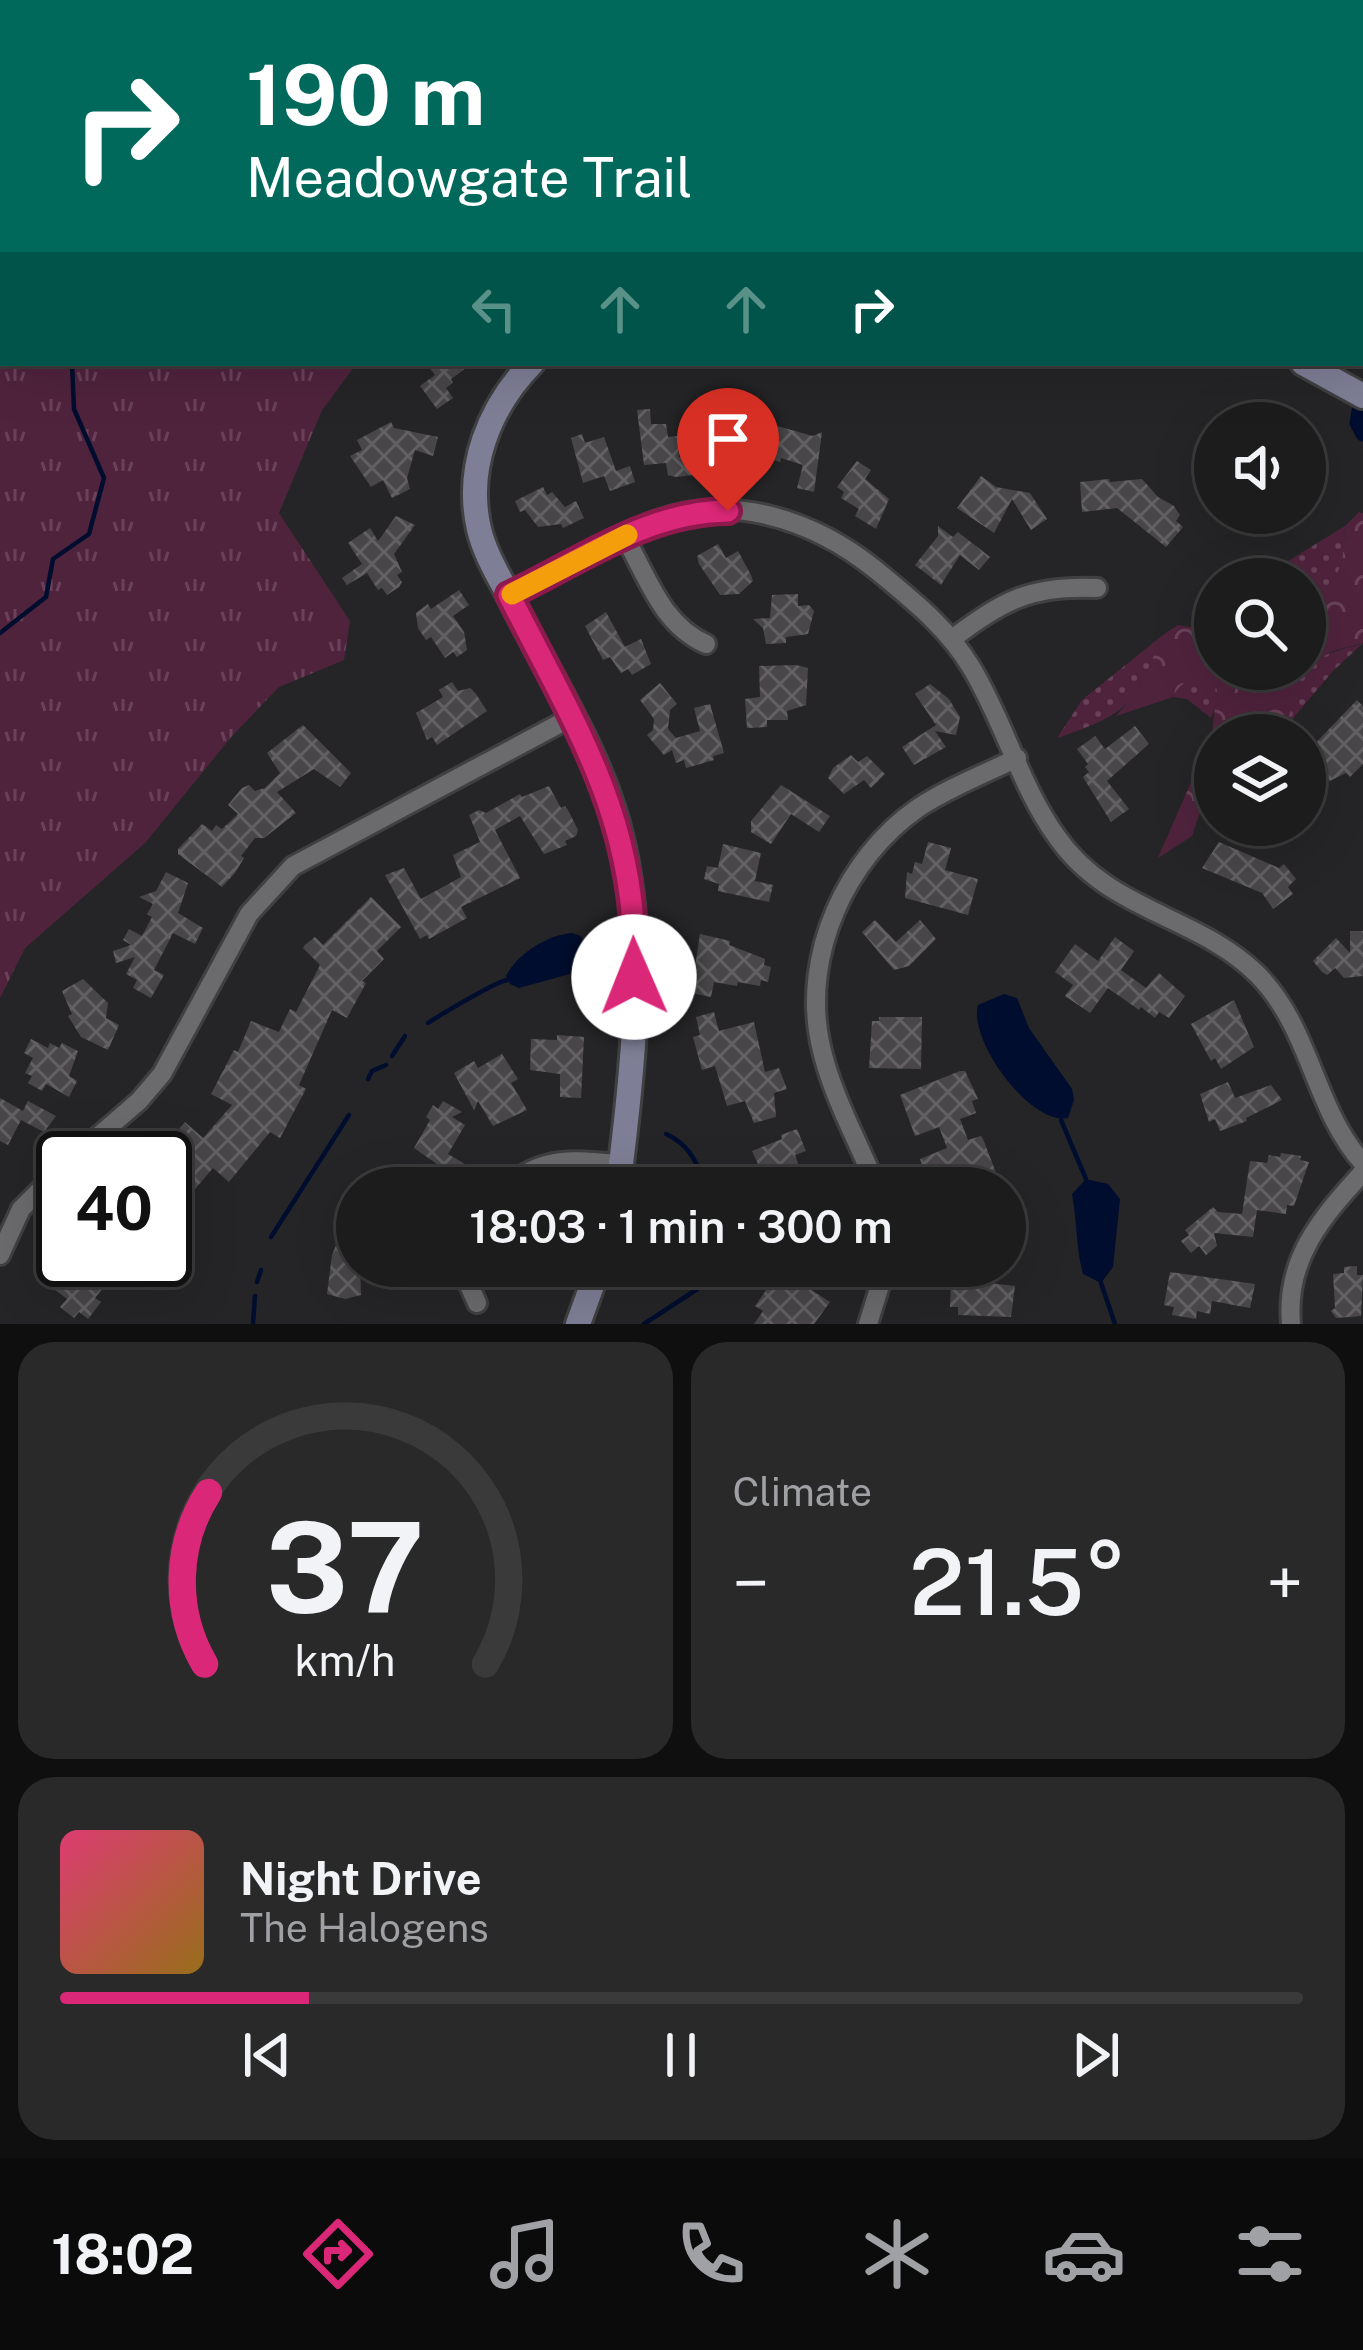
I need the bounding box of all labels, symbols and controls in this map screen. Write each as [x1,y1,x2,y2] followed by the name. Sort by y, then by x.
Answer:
[246,45,485,144] text: 190 m
[48,48,204,204] icon: right
[246,146,693,209] text: Meadowgate Trail
[461,276,527,342] icon: left
[587,276,653,342] icon: ahead
[713,276,779,342] icon: ahead
[839,276,905,342] icon: right
[677,388,779,511] pin
[1194,402,1326,846] map controls
[1194,402,1326,534] button: sound
[695,406,761,472] icon: arrive
[1194,558,1326,690] button: search
[1194,714,1326,846] button: layers
[571,914,697,1040] position arrow
[36,1131,192,1287] speed limit sign: 40
[469,1200,893,1253] text: 18:03 · 1 min · 300 m
[733,1469,872,1515] text: Climate
[266,1494,425,1641] text: 37
[909,1529,1126,1635] text: 21.5°
[733,1544,769,1622] text: −
[1266,1544,1303,1622] text: +
[295,1634,396,1685] text: km/h
[240,1852,482,1905] text: Night Drive
[240,1905,489,1951] text: The Halogens
[234,2022,300,2088] icon: previous
[648,2022,714,2088] icon: pause
[1063,2022,1129,2088] icon: next
[296,2212,380,2296] icon: directions
[483,2212,567,2296] icon: music
[669,2212,753,2296] icon: phone
[855,2212,939,2296] icon: climate
[1042,2212,1126,2296] icon: car
[1228,2212,1312,2296] icon: filters
[51,2223,194,2286] text: 18:02

